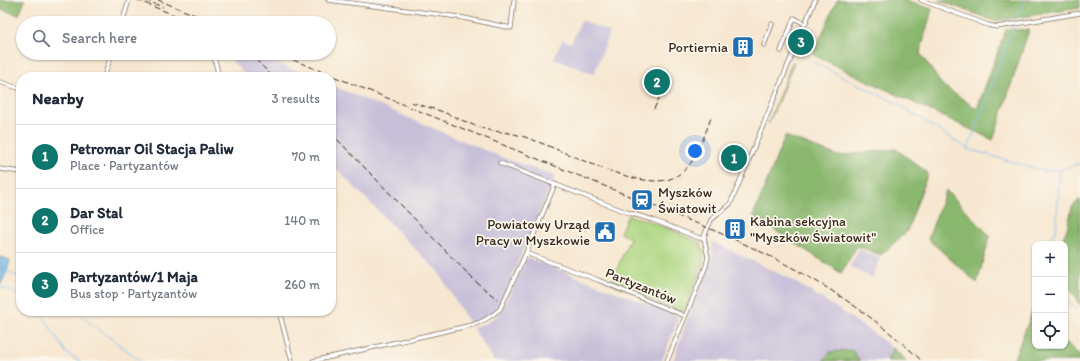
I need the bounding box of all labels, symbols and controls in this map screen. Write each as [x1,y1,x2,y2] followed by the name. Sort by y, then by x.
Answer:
[16,16,336,60] search box
[30,27,52,49] icon: search
[788,27,814,57] pin: 3
[62,29,137,47] text: Search here
[730,34,756,60] building icon: Portiernia
[668,39,728,56] place label: Portiernia
[644,67,670,97] pin: 2
[32,88,84,108] text: Nearby
[271,91,320,106] text: 3 results
[70,140,234,158] text: Petromar Oil Stacja Paliw
[685,141,705,161] your location
[721,143,747,173] pin: 1
[42,149,48,164] text: 1
[292,149,320,164] text: 70 m
[70,158,179,173] text: Place · Partyzantów
[658,184,717,217] place label: Myszków Światowit
[629,187,655,213] station icon: Myszków Światowit
[70,204,123,222] text: Dar Stal
[42,213,48,228] text: 2
[284,213,320,228] text: 140 m
[750,213,876,246] place label: Kabina sekcyjna "Myszków Światowit"
[476,216,590,249] place label: Powiatowy Urząd Pracy w Myszkowie
[722,216,748,242] building icon: Kabina sekcyjna "Myszków Światowit"
[592,219,618,245] public building icon: Powiatowy Urząd Pracy w Myszkowie
[70,222,105,237] text: Office
[1032,241,1068,349] map controls
[1032,241,1068,277] button: +
[603,264,679,308] street label: Partyzantów
[70,268,198,286] text: Partyzantów/1 Maja
[41,277,49,292] text: 3
[284,277,320,292] text: 260 m
[1032,277,1068,313] button: −
[70,286,197,301] text: Bus stop · Partyzantów
[1032,313,1068,349] button: locate

